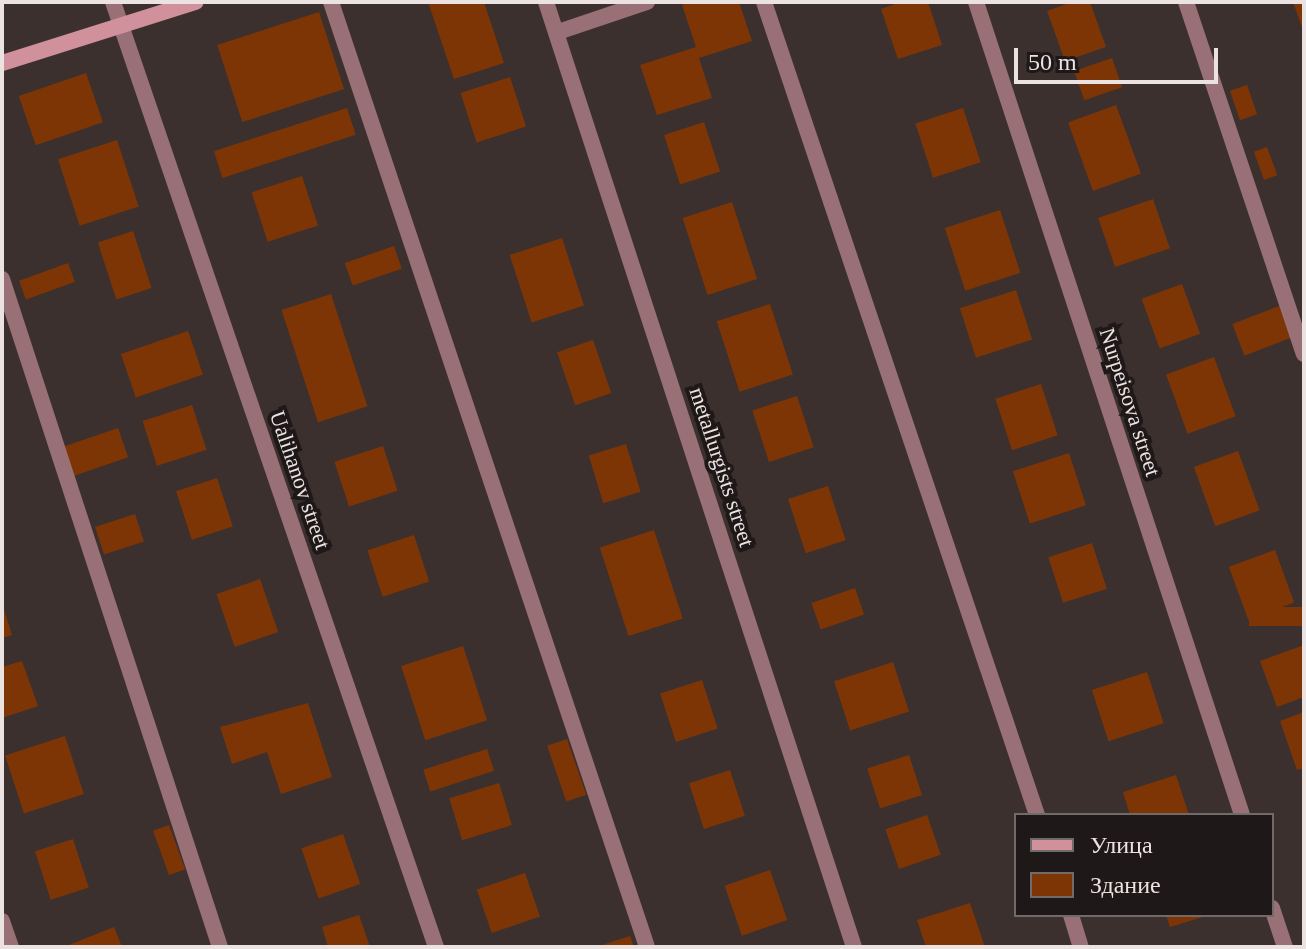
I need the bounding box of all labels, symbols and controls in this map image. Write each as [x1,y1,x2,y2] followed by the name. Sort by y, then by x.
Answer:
[1018,32,1222,82] scale bar
[1028,49,1077,75] text: 50 m
[1094,324,1166,480] street label: Nurpeisova street
[684,384,760,550] street label: metallurgists street
[264,407,336,553] street label: Ualihanov street
[1014,813,1274,917] legend
[1090,832,1153,858] text: Улица
[1090,872,1161,898] text: Здание

